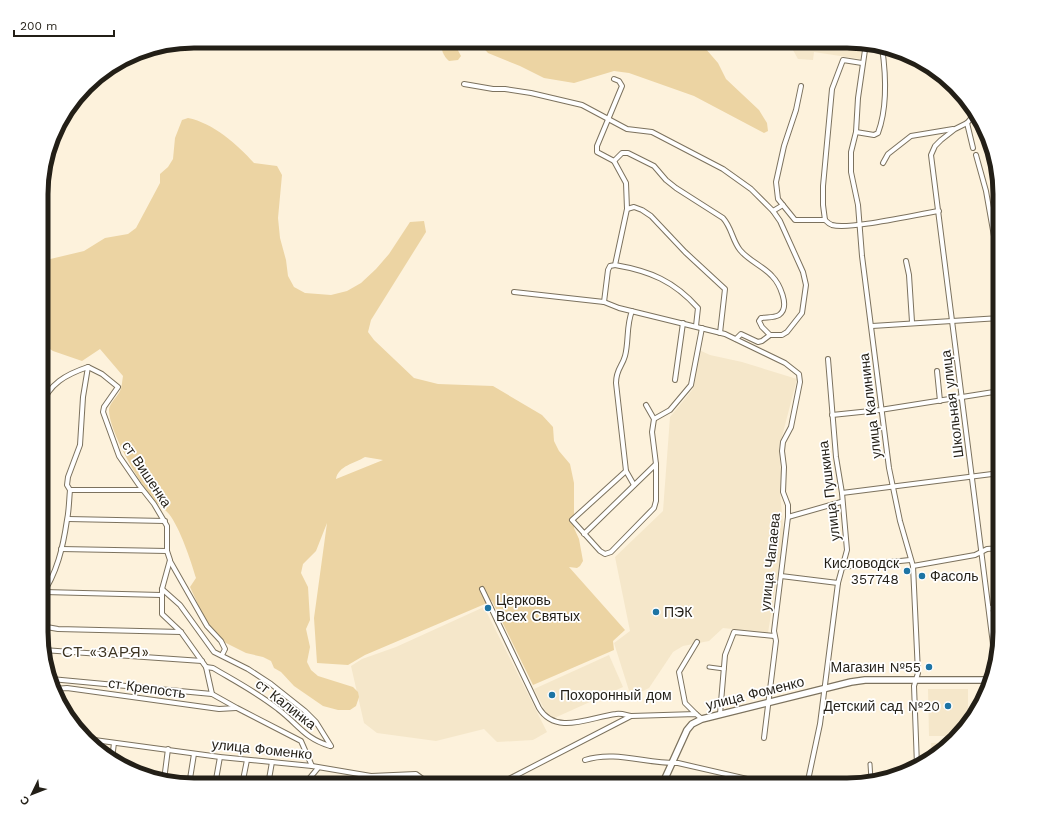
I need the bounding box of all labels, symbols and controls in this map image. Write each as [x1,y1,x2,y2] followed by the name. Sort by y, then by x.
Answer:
[14,12,114,38] scale bar
[20,19,57,33] text: 200 m
[937,349,967,459] street label: Школьная улица
[856,352,884,460] street label: улица Калинина
[119,438,175,510] street label: ст Вишенка
[815,440,843,542] street label: улица Пушкина
[757,512,783,612] street label: улица Чапаева
[824,555,900,587] place label: Кисловодск 357748
[902,566,912,576] marker: Кисловодск 357748
[930,568,979,584] place label: Фасоль
[917,571,927,581] marker: Фасоль
[496,592,580,624] place label: Церковь Всех Святых
[483,603,493,613] marker: Церковь Всех Святых
[664,604,693,620] place label: ПЭК
[651,607,661,617] marker: ПЭК
[62,643,150,661] district label: СТ «ЗАРЯ»
[831,659,921,675] place label: Магазин №55
[924,662,934,672] marker: Магазин №55
[704,673,806,713] street label: улица Фоменко
[107,675,187,701] street label: ст Крепость
[253,676,319,733] street label: ст Калинка
[560,687,672,703] place label: Похоронный дом
[547,690,557,700] marker: Похоронный дом
[823,698,940,714] place label: Детский сад №20
[943,701,953,711] marker: Детский сад №20
[211,736,313,762] street label: улица Фоменко
[12,774,52,814] north arrow
[18,793,33,808] text: С

